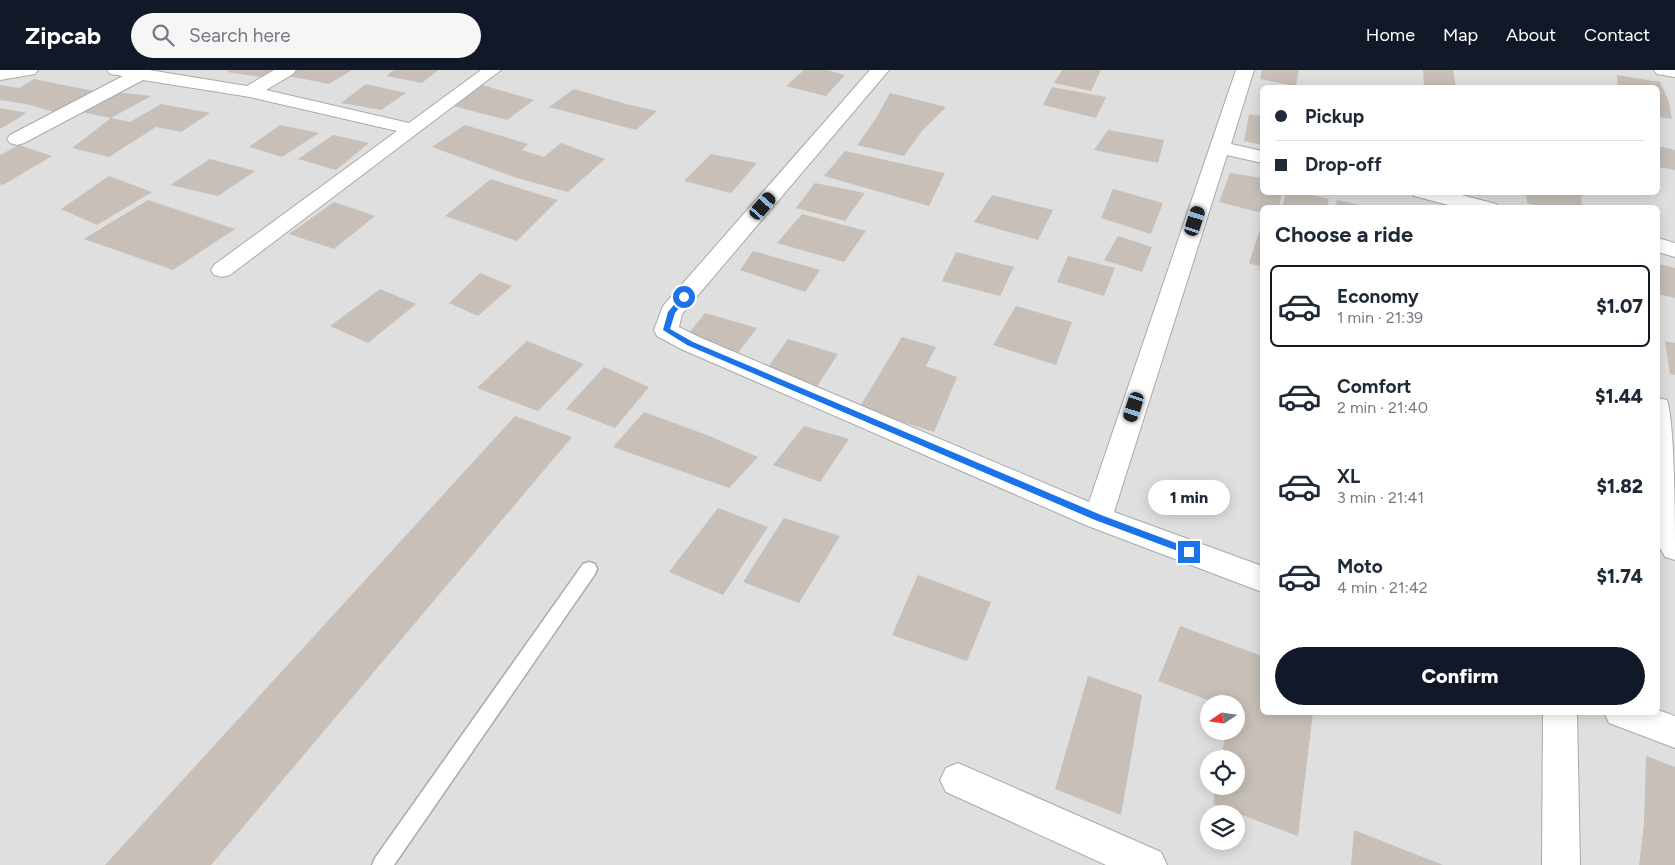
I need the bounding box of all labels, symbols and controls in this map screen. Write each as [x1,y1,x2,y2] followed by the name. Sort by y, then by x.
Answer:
[131,13,481,58] search box
[25,21,101,50] text: Zipcab
[149,21,177,49] icon: search
[189,24,291,47] text: Search here
[1366,24,1415,46] text: Home
[1443,24,1478,46] text: Map
[1506,24,1556,46] text: About
[1584,24,1650,46] text: Contact
[1305,105,1364,128] text: Pickup
[1305,153,1382,176] text: Drop-off
[747,190,778,222] car
[1183,204,1206,238] car
[1275,221,1413,248] text: Choose a ride
[1277,284,1322,329] icon: car
[1337,285,1419,308] text: Economy
[673,286,695,308] route start
[1596,295,1643,318] text: $1.07
[1337,308,1423,327] text: 1 min · 21:39
[1277,374,1322,419] icon: car
[1337,375,1412,398] text: Comfort
[1595,385,1643,408] text: $1.44
[1122,390,1145,424] car
[1337,398,1428,417] text: 2 min · 21:40
[1277,464,1322,509] icon: car
[1337,465,1360,488] text: XL
[1597,475,1643,498] text: $1.82
[1148,480,1230,514] callout: 1 min
[1170,488,1208,507] text: 1 min
[1337,488,1424,507] text: 3 min · 21:41
[1178,541,1200,563] route end
[1277,554,1322,599] icon: car
[1337,555,1383,578] text: Moto
[1597,565,1643,588] text: $1.74
[1337,578,1428,597] text: 4 min · 21:42
[1275,647,1645,705] button: Confirm
[1200,695,1245,740] north arrow
[1200,695,1245,850] map controls
[1200,750,1245,795] button: locate
[1200,805,1245,850] button: layers

